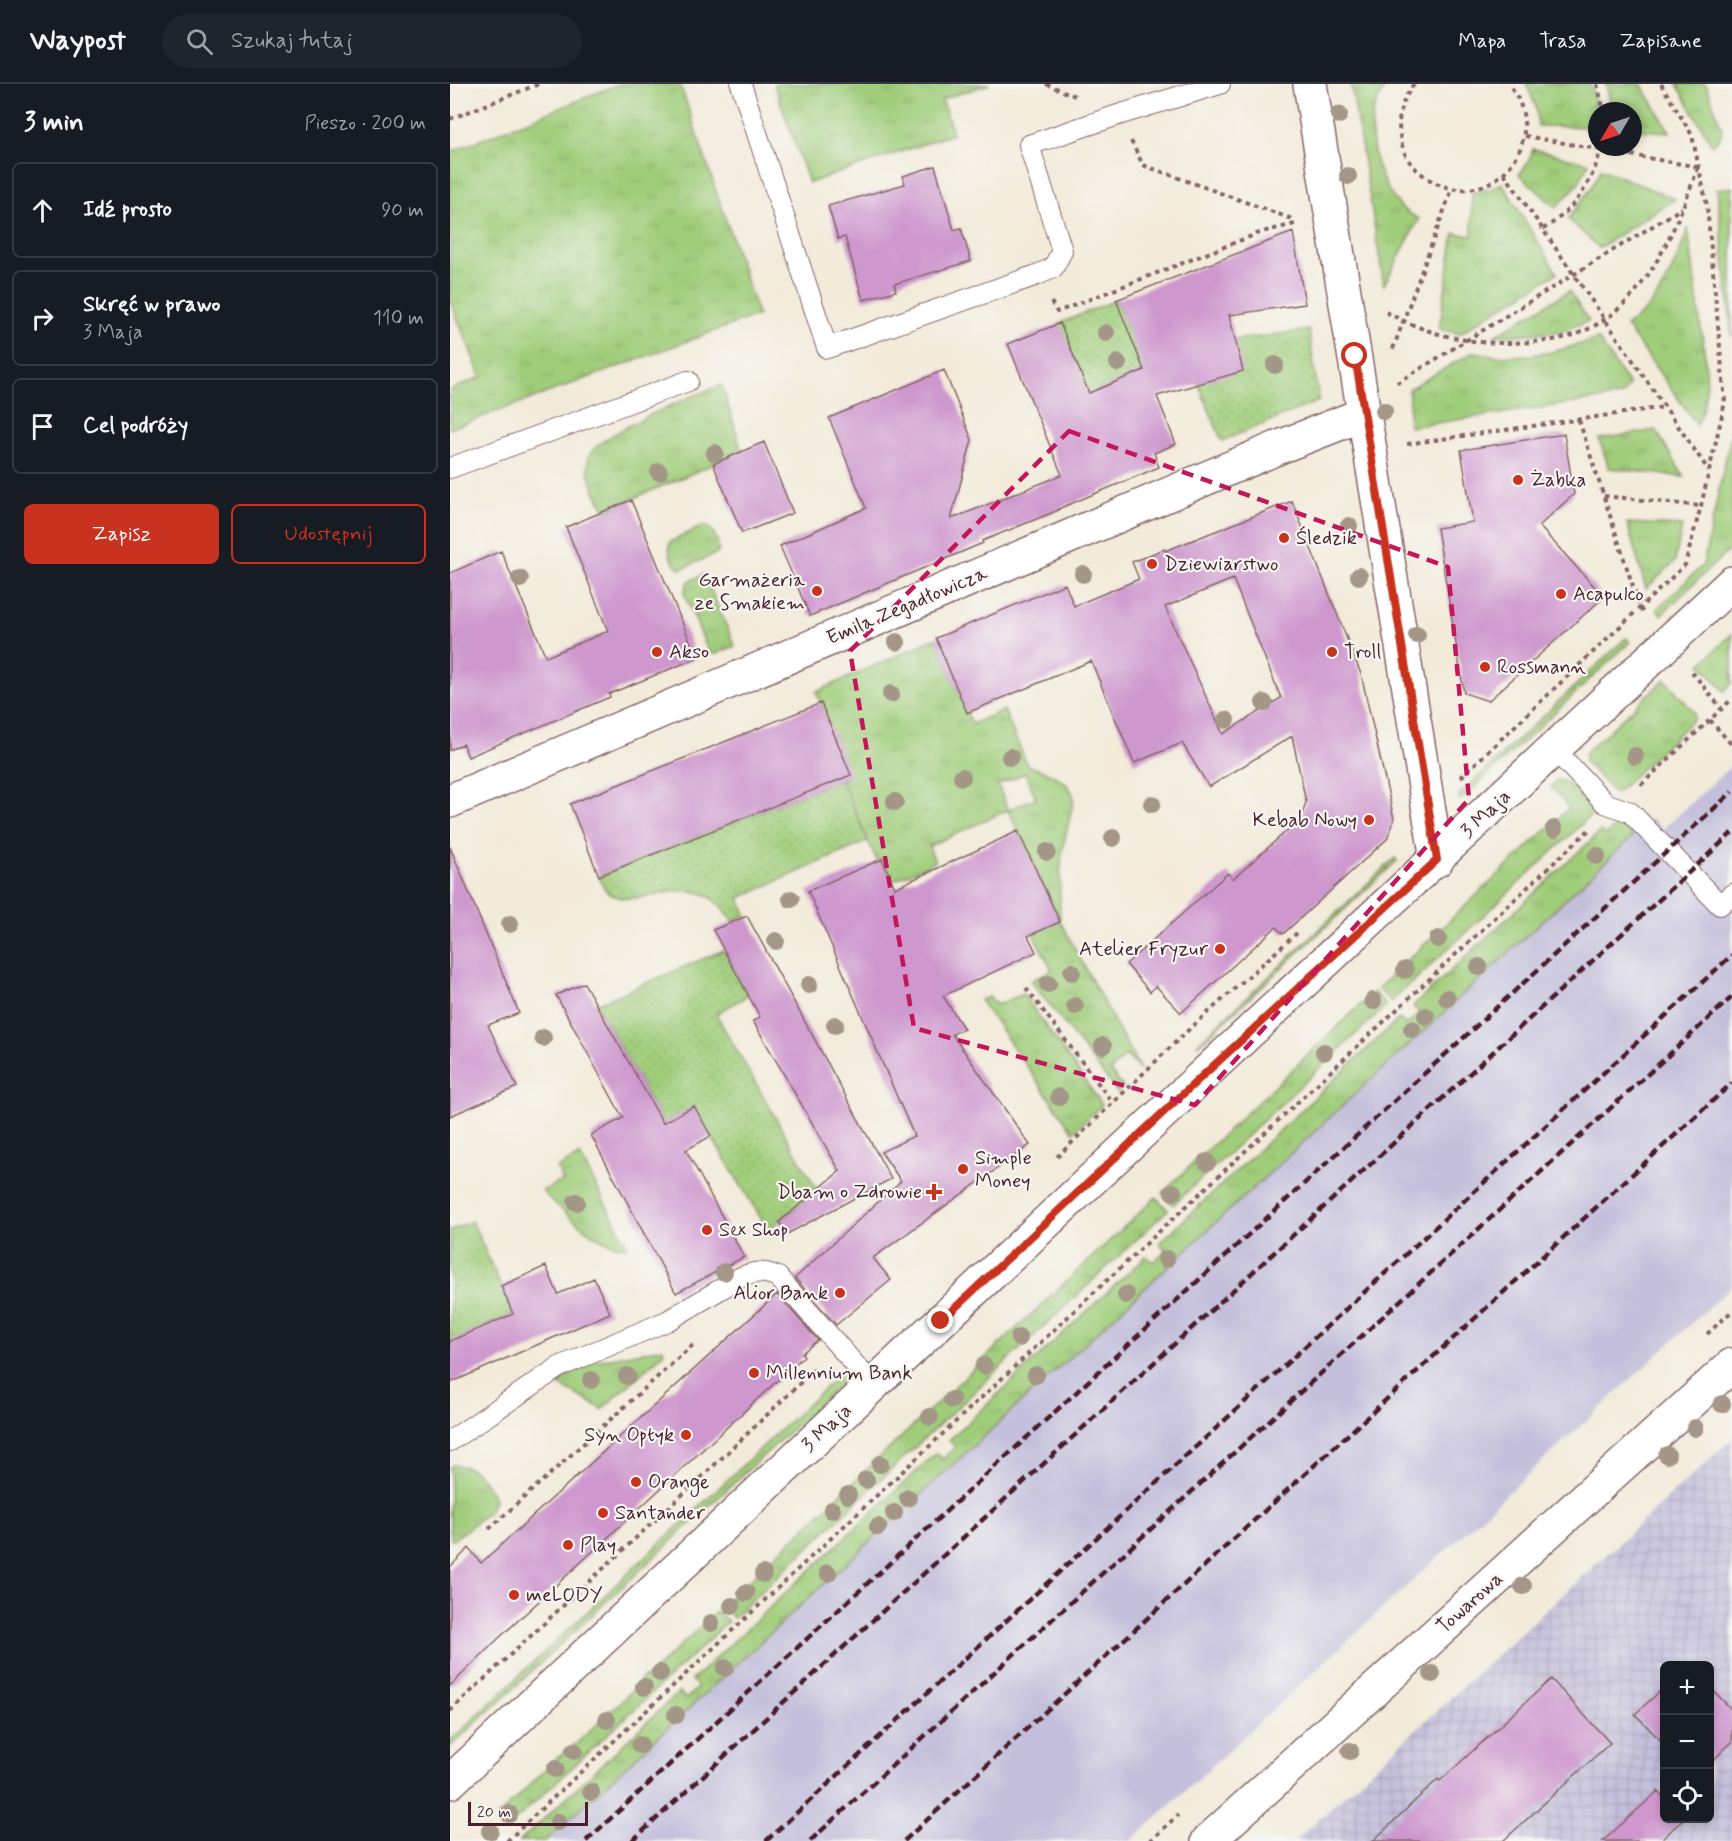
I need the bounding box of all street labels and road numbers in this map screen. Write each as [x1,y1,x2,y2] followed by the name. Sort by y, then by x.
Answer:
[823,560,992,652] street label: Emila Zegadłowicza
[1455,784,1517,844] street label: 3 Maja
[796,1398,858,1458] street label: 3 Maja
[1431,1566,1509,1640] street label: Towarowa

